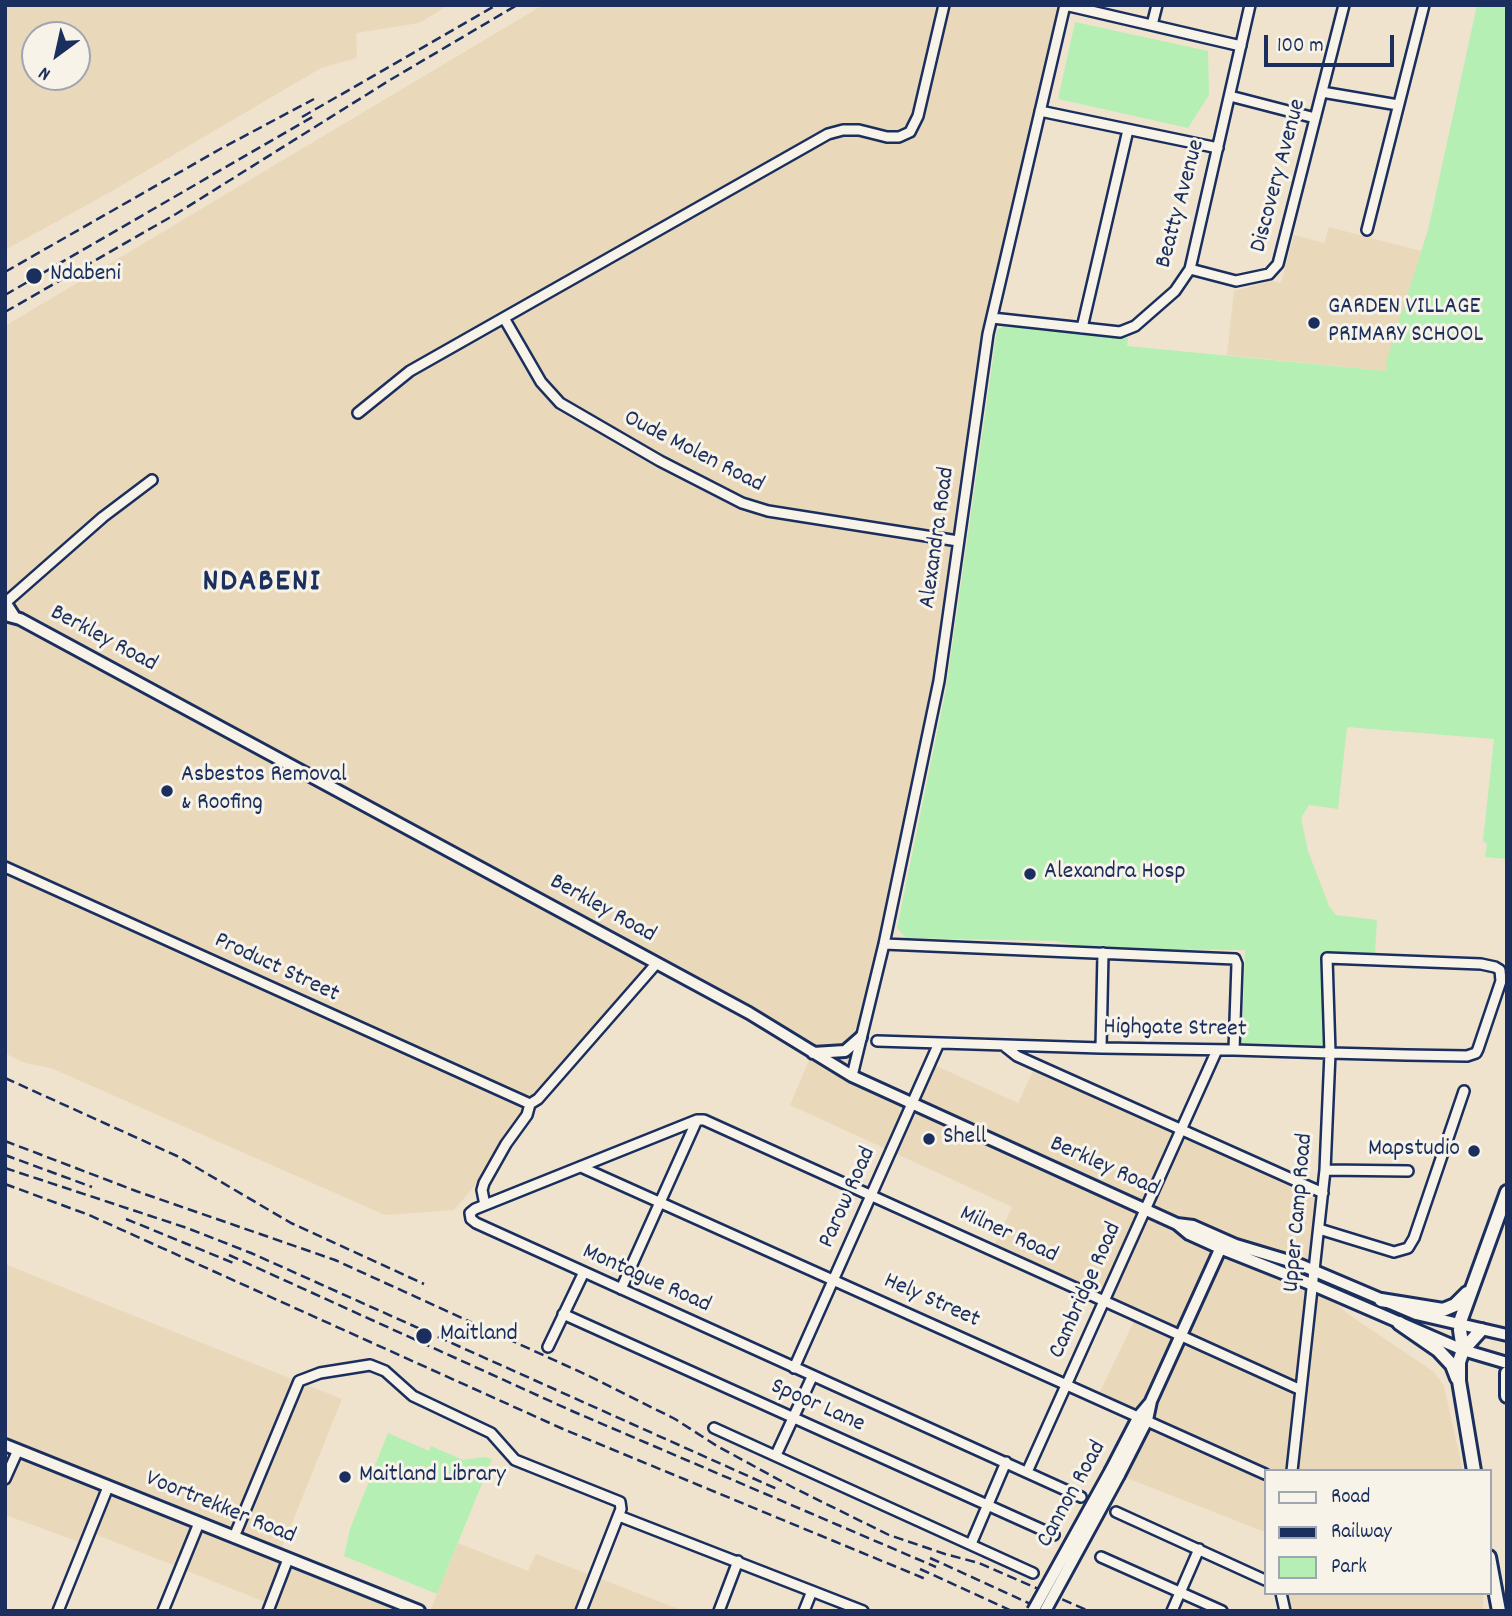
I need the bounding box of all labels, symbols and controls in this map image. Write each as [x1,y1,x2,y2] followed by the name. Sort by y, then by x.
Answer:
[21,21,91,91] north arrow
[1267,21,1396,65] scale bar
[1277,32,1324,62] text: 100 m
[34,58,57,86] text: N
[1246,96,1314,256] street label: Discovery Avenue
[1151,137,1213,271] street label: Beatty Avenue
[50,262,121,290] place label: Ndabeni
[24,266,44,286] marker: Ndabeni
[1328,295,1483,351] place label: GARDEN VILLAGE PRIMARY SCHOOL
[1306,315,1322,331] marker: GARDEN VILLAGE PRIMARY SCHOOL
[618,405,768,501] street label: Oude Molen Road
[915,465,963,611] street label: Alexandra Road
[203,566,321,604] district label: NDABENI
[45,600,161,680] street label: Berkley Road
[181,763,347,819] place label: Asbestos Removal & Roofing
[159,783,175,799] marker: Asbestos Removal & Roofing
[1044,860,1186,888] place label: Alexandra Hosp
[1022,866,1038,882] marker: Alexandra Hosp
[544,869,660,951] street label: Berkley Road
[209,928,343,1010] street label: Product Street
[1103,1014,1247,1046] street label: Highgate Street
[943,1125,987,1153] place label: Shell
[921,1131,937,1147] marker: Shell
[1045,1131,1163,1205] street label: Berkley Road
[1279,1132,1321,1294] street label: Upper Camp Road
[1368,1137,1460,1165] place label: Mapstudio
[814,1143,884,1253] street label: Parow Road
[1466,1143,1482,1159] marker: Mapstudio
[954,1201,1062,1271] street label: Milner Road
[1044,1218,1130,1364] street label: Cambridge Road
[577,1239,715,1321] street label: Montague Road
[879,1268,983,1336] street label: Hely Street
[440,1322,518,1350] place label: Maitland
[414,1326,434,1346] marker: Maitland
[765,1373,869,1441] street label: Spoor Lane
[1032,1437,1114,1553] street label: Cannon Road
[359,1463,506,1491] place label: Maitland Library
[141,1466,299,1552] street label: Voortrekker Road
[337,1469,353,1485] marker: Maitland Library
[1264,1469,1491,1595] legend
[1331,1483,1370,1513] text: Road
[1331,1518,1392,1548] text: Railway
[1331,1553,1367,1583] text: Park

